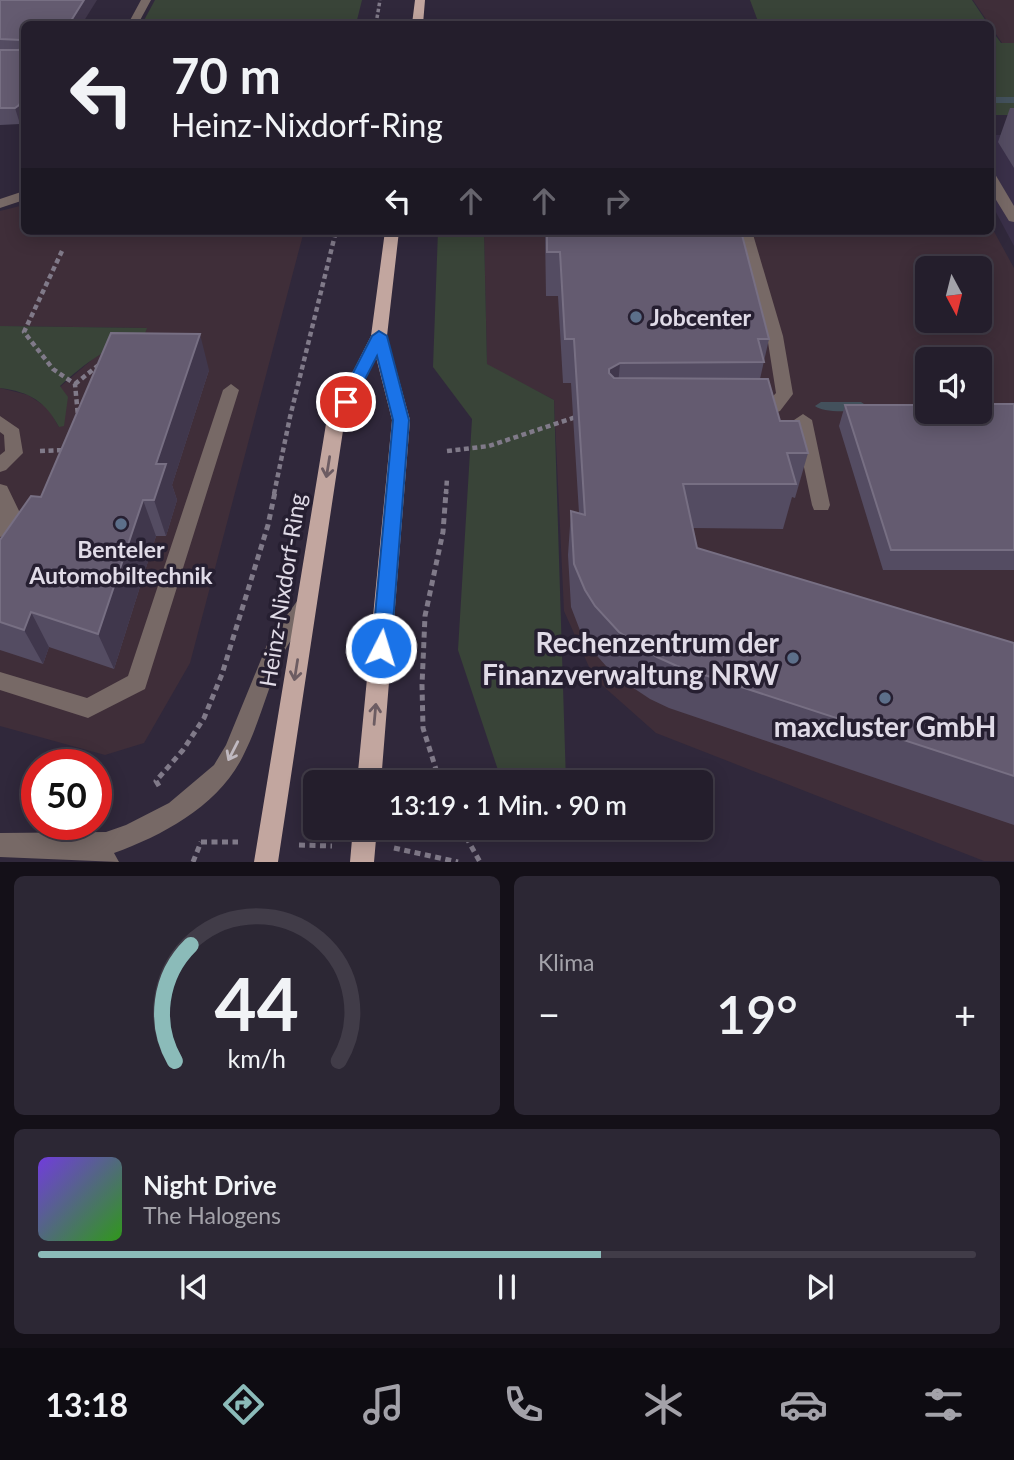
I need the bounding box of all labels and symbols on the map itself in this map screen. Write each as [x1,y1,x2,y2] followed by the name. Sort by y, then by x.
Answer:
[915,256,992,332] north arrow
[650,303,751,331] place label: Jobcenter
[628,309,644,325] marker: Jobcenter
[316,372,376,432] pin
[321,455,334,478] one-way arrow
[253,491,311,689] street label: Heinz-Nixdorf-Ring
[113,516,129,532] marker: Benteler Automobiltechnik
[28,535,213,589] place label: Benteler Automobiltechnik
[344,611,418,685] position arrow
[482,625,780,691] place label: Rechenzentrum der Finanzverwaltung NRW
[785,650,801,666] marker: Rechenzentrum der Finanzverwaltung NRW
[290,658,303,681] one-way arrow
[877,690,893,706] marker: maxcluster GmbH
[369,703,382,726] one-way arrow
[774,709,996,743] place label: maxcluster GmbH
[226,740,240,761] one-way arrow
[21,749,112,840] speed limit sign: 50

